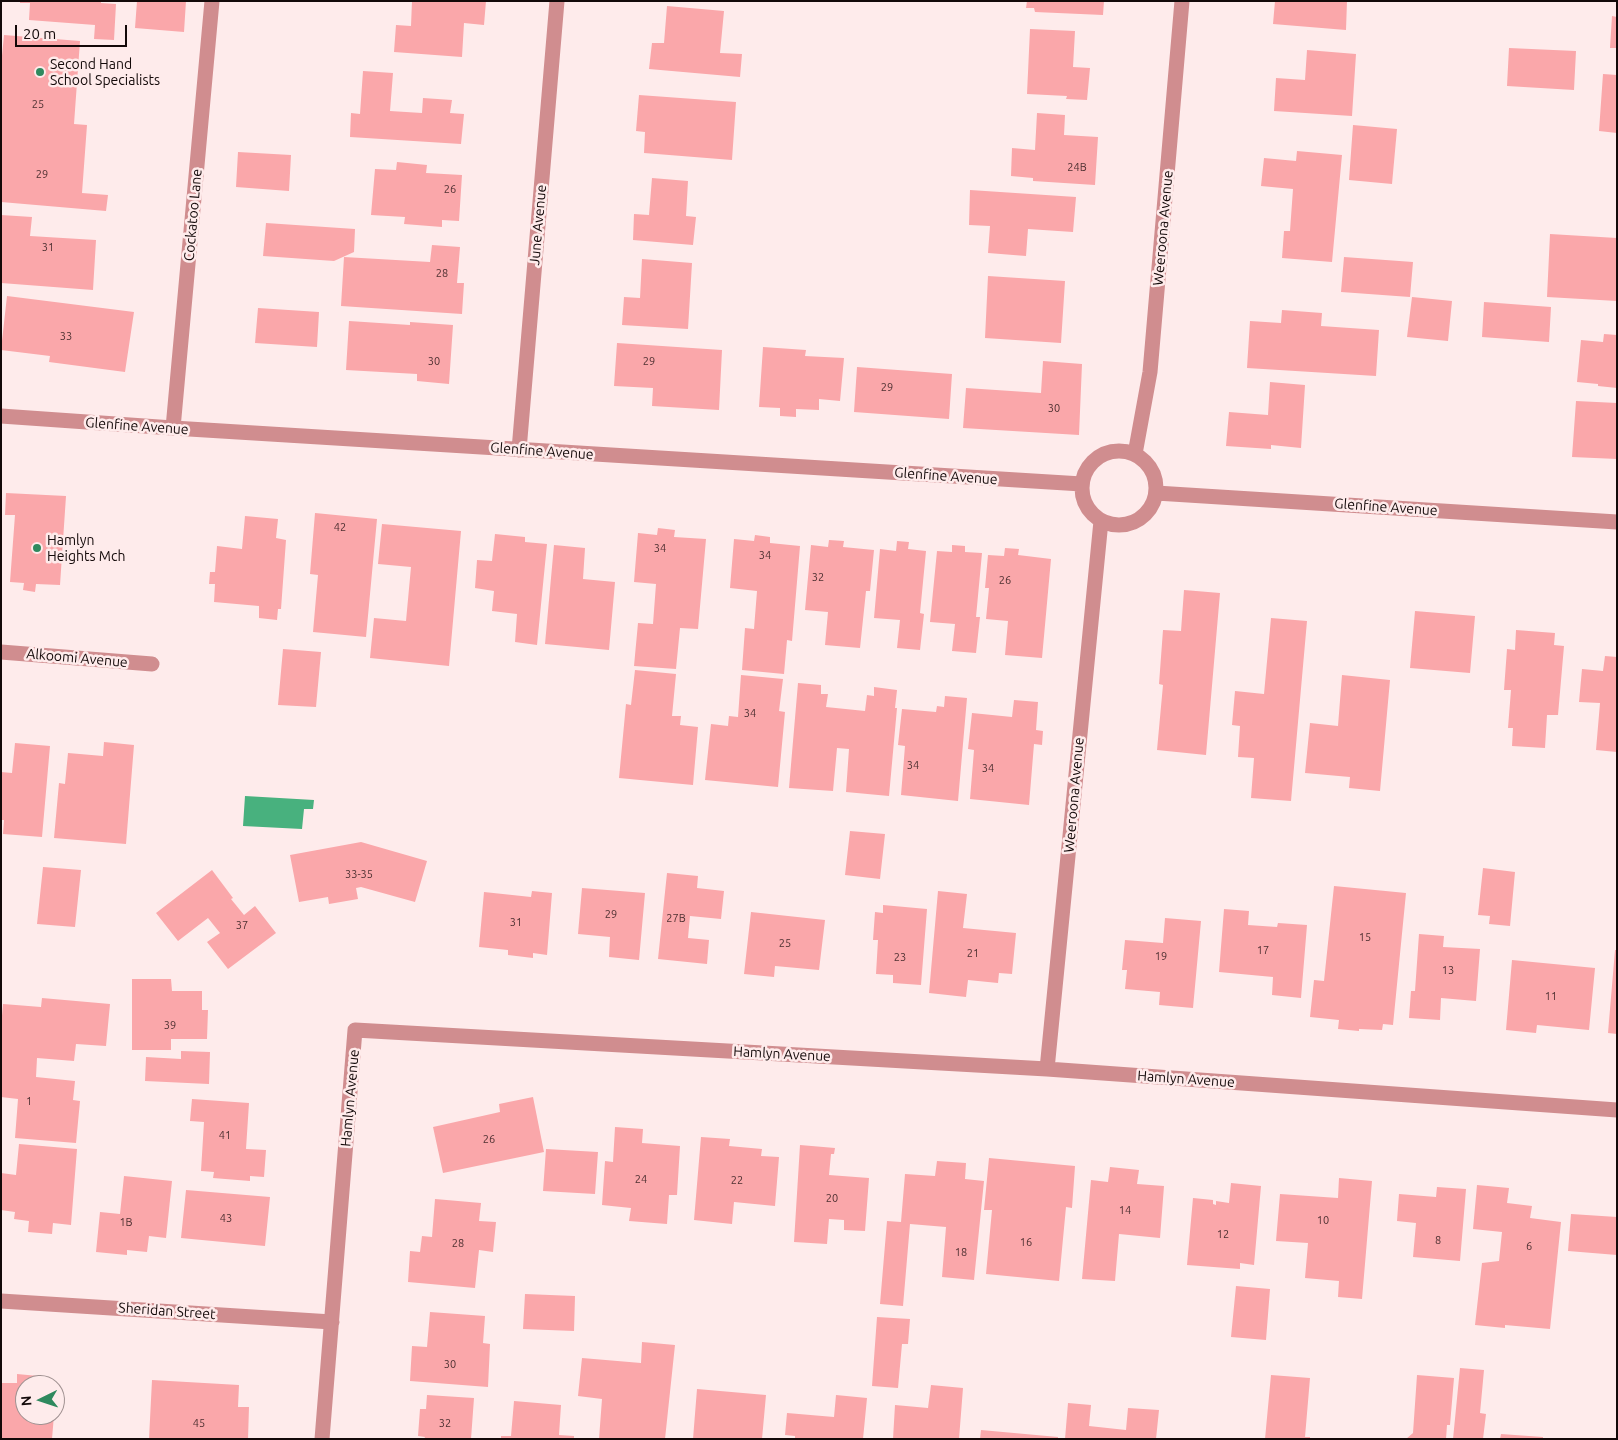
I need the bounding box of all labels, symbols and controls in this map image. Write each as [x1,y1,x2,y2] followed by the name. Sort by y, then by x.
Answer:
[18,15,130,47] scale bar
[23,25,56,42] text: 20 m
[50,56,160,88] place label: Second Hand School Specialists
[34,66,46,78] marker: Second Hand School Specialists
[32,97,44,111] house number: 25
[1067,160,1087,174] house number: 24B
[36,167,48,181] house number: 29
[181,168,205,262] street label: Cockatoo Lane
[1150,170,1176,286] street label: Weeroona Avenue
[444,182,456,196] house number: 26
[526,184,550,266] street label: June Avenue
[42,240,54,254] house number: 31
[436,266,448,280] house number: 28
[60,329,72,343] house number: 33
[428,354,440,368] house number: 30
[643,354,655,368] house number: 29
[881,380,893,394] house number: 29
[1048,401,1060,415] house number: 30
[85,414,189,438] street label: Glenfine Avenue
[490,439,594,463] street label: Glenfine Avenue
[894,464,998,488] street label: Glenfine Avenue
[1334,495,1438,519] street label: Glenfine Avenue
[334,520,346,534] house number: 42
[47,532,125,564] place label: Hamlyn Heights Mch
[654,541,666,555] house number: 34
[31,542,43,554] marker: Hamlyn Heights Mch
[759,548,771,562] house number: 34
[812,570,824,584] house number: 32
[999,573,1011,587] house number: 26
[26,645,128,671] street label: Alkoomi Avenue
[744,706,756,720] house number: 34
[1061,737,1087,853] street label: Weeroona Avenue
[907,758,919,772] house number: 34
[982,761,994,775] house number: 34
[345,867,373,881] house number: 33-35
[605,907,617,921] house number: 29
[666,911,686,925] house number: 27B
[510,915,522,929] house number: 31
[236,918,248,932] house number: 37
[1359,930,1371,944] house number: 15
[779,936,791,950] house number: 25
[1257,943,1269,957] house number: 17
[967,946,979,960] house number: 21
[1155,949,1167,963] house number: 19
[894,950,906,964] house number: 23
[1442,963,1454,977] house number: 13
[1545,989,1557,1003] house number: 11
[164,1018,176,1032] house number: 39
[733,1043,831,1065] street label: Hamlyn Avenue
[337,1049,363,1147] street label: Hamlyn Avenue
[1137,1067,1235,1091] street label: Hamlyn Avenue
[26,1094,32,1108] house number: 1
[219,1128,231,1142] house number: 41
[483,1132,495,1146] house number: 26
[635,1172,647,1186] house number: 24
[731,1173,743,1187] house number: 22
[826,1191,838,1205] house number: 20
[1119,1203,1131,1217] house number: 14
[220,1211,232,1225] house number: 43
[1317,1213,1329,1227] house number: 10
[119,1215,133,1229] house number: 1B
[1217,1227,1229,1241] house number: 12
[1435,1233,1441,1247] house number: 8
[1020,1235,1032,1249] house number: 16
[452,1236,464,1250] house number: 28
[1526,1239,1532,1253] house number: 6
[955,1245,967,1259] house number: 18
[118,1299,216,1323] street label: Sheridan Street
[444,1357,456,1371] house number: 30
[15,1375,65,1425] north arrow
[18,1395,34,1407] text: N
[193,1416,205,1430] house number: 45
[439,1416,451,1430] house number: 32

